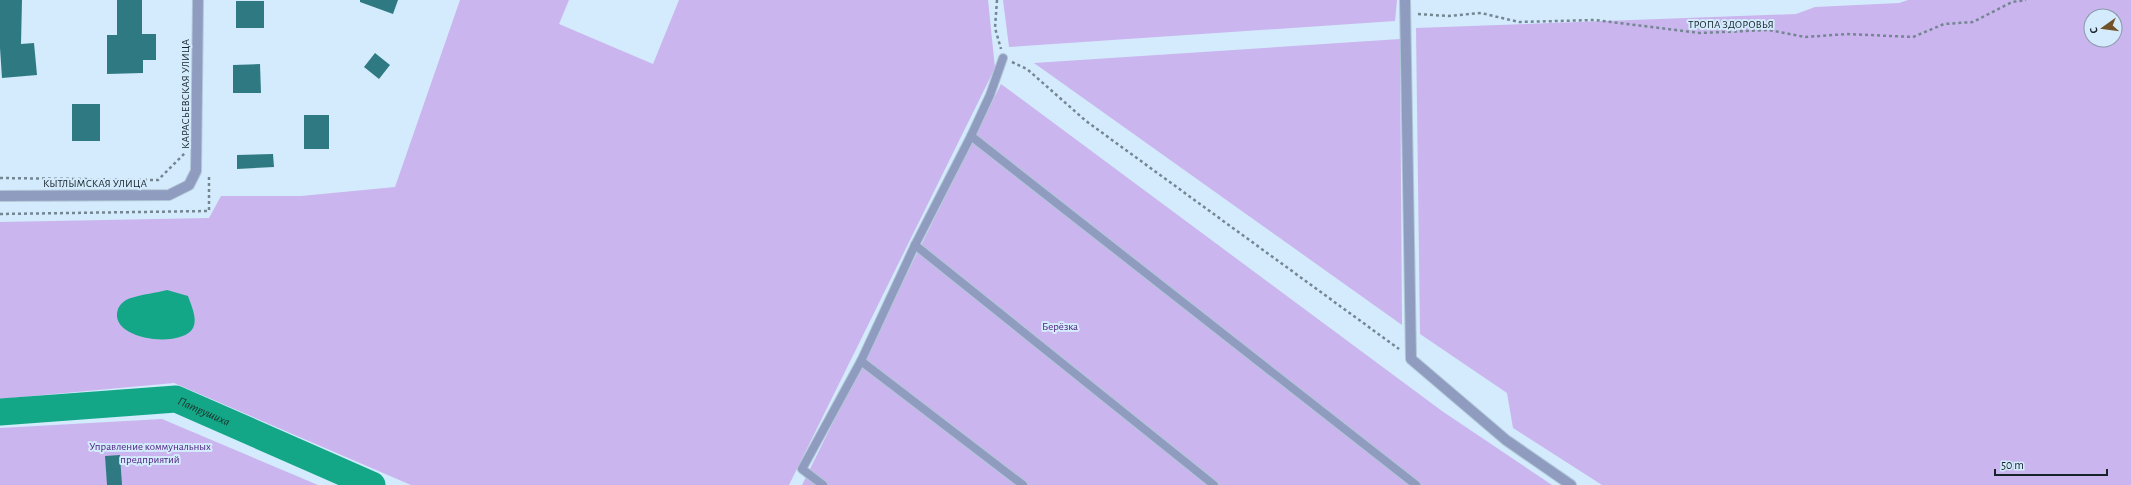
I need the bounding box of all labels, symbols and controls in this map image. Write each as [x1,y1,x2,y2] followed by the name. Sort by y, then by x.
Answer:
[2083,8,2123,48] north arrow
[1688,19,1774,30] street label: ТРОПА ЗДОРОВЬЯ
[2088,26,2100,35] text: С
[180,39,191,149] street label: КАРАСЬЕВСКАЯ УЛИЦА
[43,178,147,189] street label: КЫТЛЫМСКАЯ УЛИЦА
[1042,321,1078,332] park label: Берёзка
[176,395,232,428] water label: Патрушиха
[89,441,211,465] park label: Управление коммунальных предприятий
[1995,451,2107,477] scale bar
[2001,459,2024,471] text: 50 m

